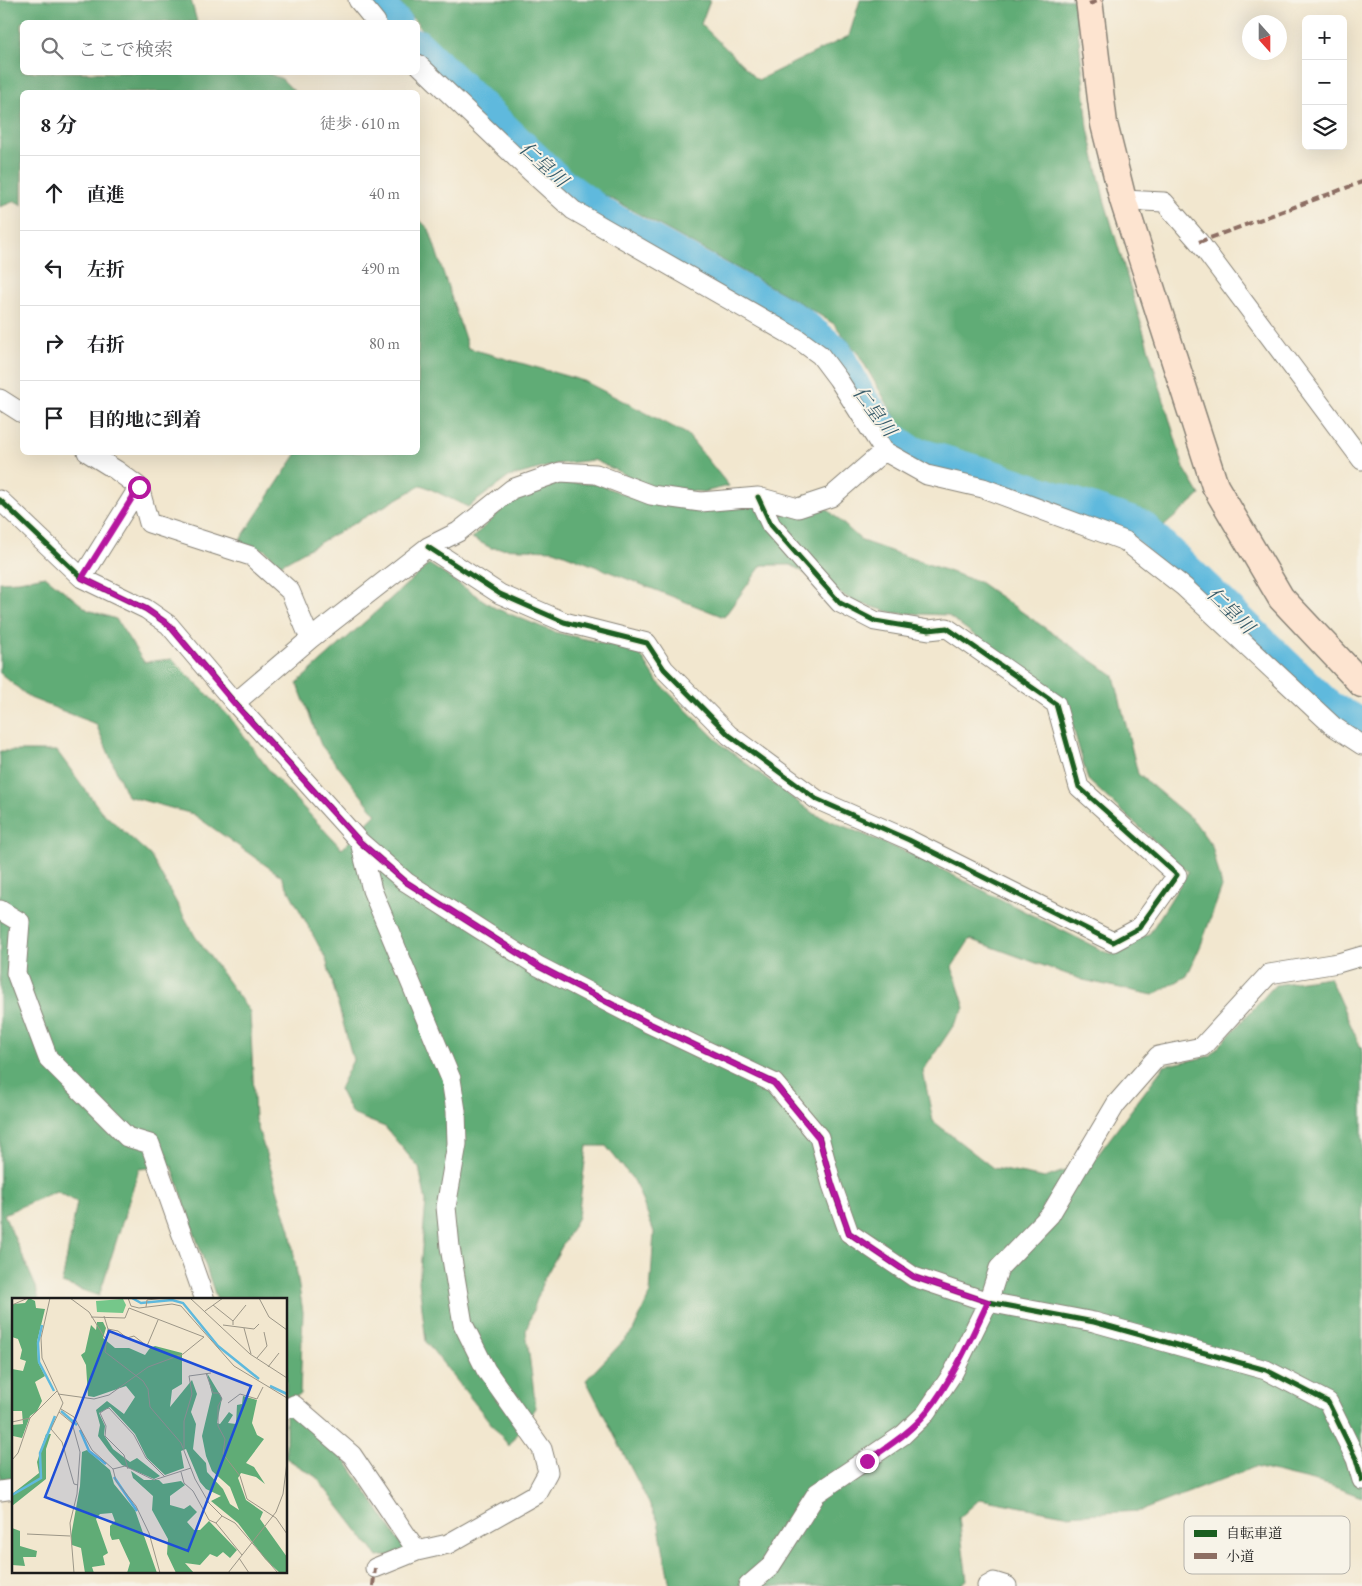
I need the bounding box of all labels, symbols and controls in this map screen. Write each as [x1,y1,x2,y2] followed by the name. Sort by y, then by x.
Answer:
[1242,15,1287,60] north arrow
[1302,15,1347,150] map controls
[1302,15,1347,60] button: +
[20,20,420,75] search box
[38,34,66,62] icon: search
[78,37,173,62] text: ここで検索
[1302,60,1347,105] button: −
[1302,105,1347,150] button: layers
[40,111,77,138] text: 8 分
[320,113,400,134] text: 徒歩 · 610 m
[514,136,575,194] water label: 仁皇川
[40,179,68,207] icon: ahead
[87,182,125,207] text: 直進
[369,183,400,204] text: 40 m
[40,254,68,282] icon: left
[87,257,125,282] text: 左折
[361,258,400,279] text: 490 m
[40,329,68,357] icon: right
[87,332,125,357] text: 右折
[369,333,400,354] text: 80 m
[847,381,903,443] water label: 仁皇川
[40,404,68,432] icon: arrive
[87,407,201,432] text: 目的地に到着
[128,476,151,499] route start
[1201,582,1261,641] water label: 仁皇川
[12,1298,288,1574] inset map
[856,1450,879,1473] route end
[1184,1516,1350,1574] legend
[1226,1524,1282,1542] text: 自転車道
[1226,1547,1254,1565] text: 小道

